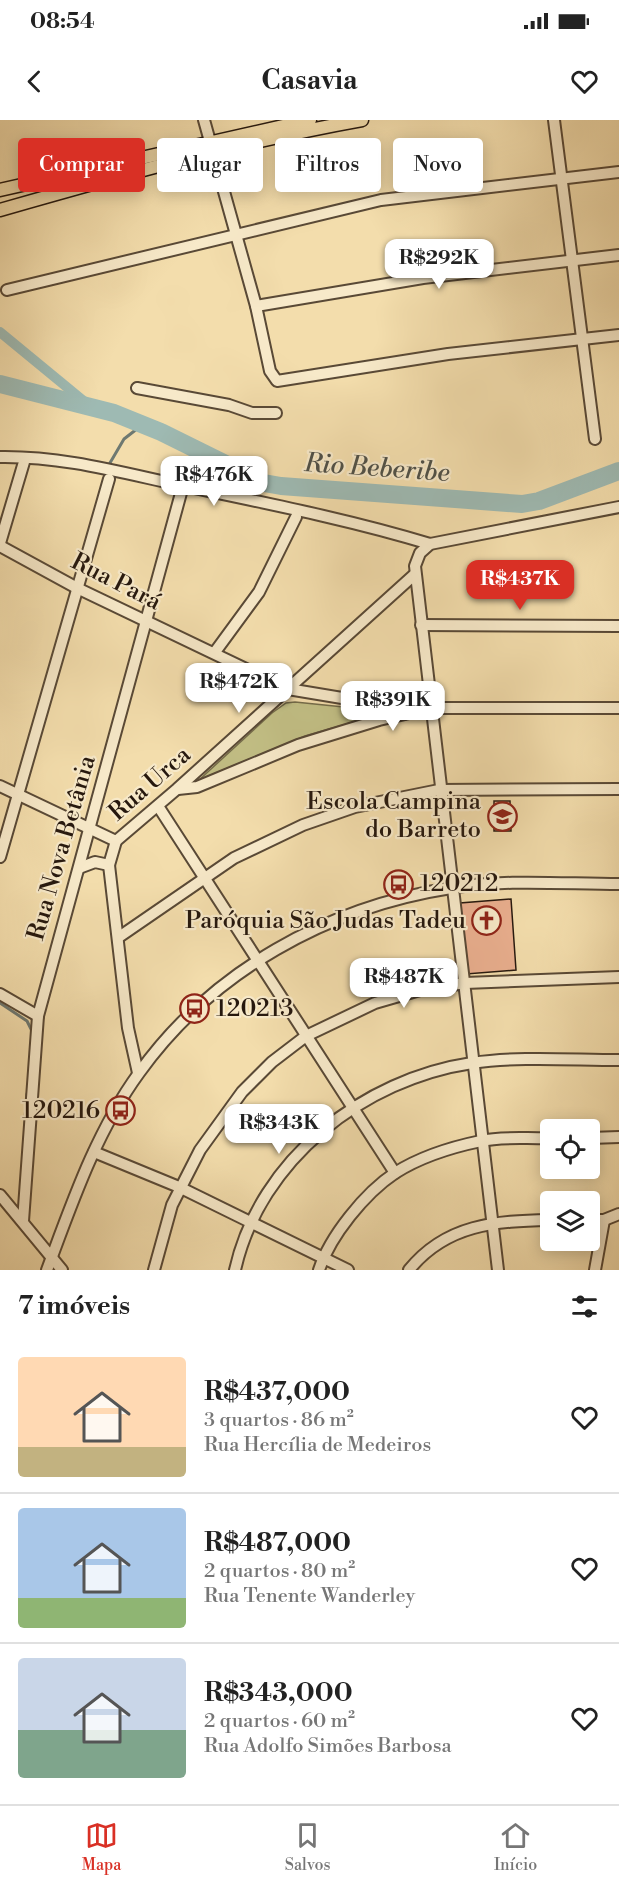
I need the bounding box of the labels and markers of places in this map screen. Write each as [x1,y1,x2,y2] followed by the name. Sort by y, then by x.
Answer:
[390,239,488,290] pin: R$292K
[165,456,263,507] pin: R$476K
[471,560,569,611] pin: R$437K
[190,663,288,714] pin: R$472K
[344,681,442,732] pin: R$391K
[306,787,482,845] place label: Escola Campina do Barreto
[486,800,518,832] school or university icon: Escola Campina do Barreto
[383,868,415,900] bus stop icon: 120212
[420,869,499,899] place label: 120212
[471,905,503,937] church icon: Paróquia São Judas Tadeu
[185,906,466,936] place label: Paróquia São Judas Tadeu
[355,958,453,1009] pin: R$487K
[179,993,211,1025] bus stop icon: 120213
[216,994,294,1024] place label: 120213
[105,1095,137,1127] bus stop icon: 120216
[22,1096,100,1126] place label: 120216
[230,1104,328,1155] pin: R$343K

